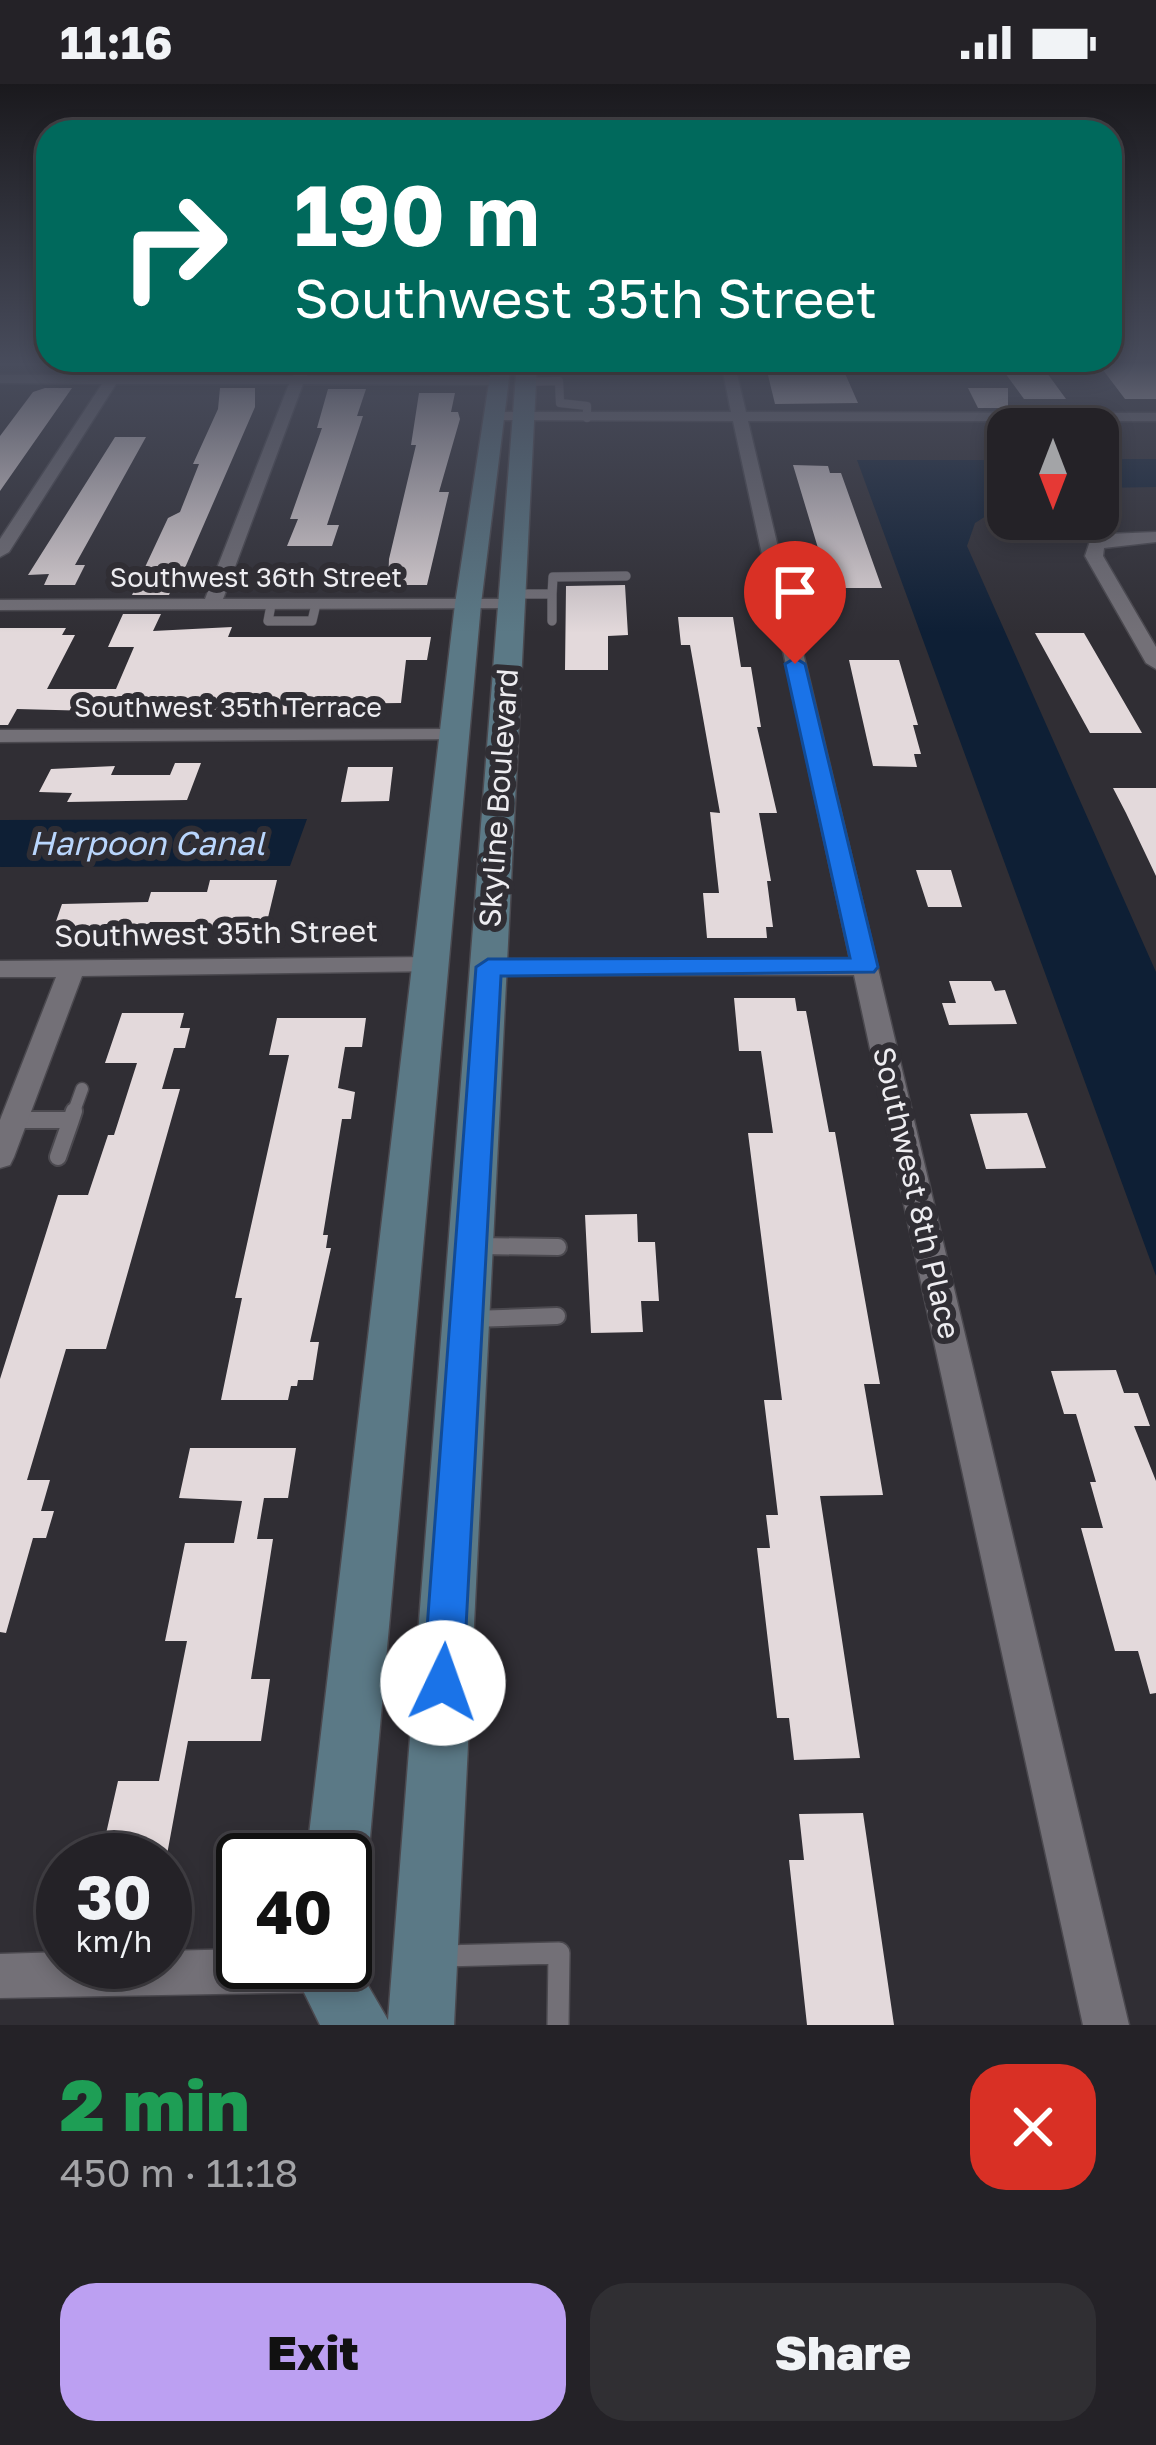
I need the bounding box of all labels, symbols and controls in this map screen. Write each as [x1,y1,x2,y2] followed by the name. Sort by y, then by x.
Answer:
[60,15,173,69] text: 11:16
[294,164,540,264] text: 190 m
[96,168,252,324] icon: right
[294,265,877,330] text: Southwest 35th Street
[987,408,1119,540] north arrow
[987,408,1119,540] map controls
[744,541,846,664] pin
[762,559,828,625] icon: arrive
[110,561,402,593] street label: Southwest 36th Street
[471,667,525,929] street label: Skyline Boulevard
[74,691,382,723] street label: Southwest 35th Terrace
[29,823,266,862] water label: Harpoon Canal
[54,912,378,954] street label: Southwest 35th Street
[866,1043,968,1342] street label: Southwest 8th Place
[380,1620,506,1746] position arrow
[216,1833,372,1989] speed limit sign: 40
[76,1860,152,1932] text: 30
[76,1923,152,1959] text: km/h
[60,2060,250,2147] text: 2 min
[970,2064,1096,2190] button: close
[60,2149,298,2196] text: 450 m · 11:18
[60,2283,566,2421] button: Exit
[590,2283,1096,2421] button: Share

